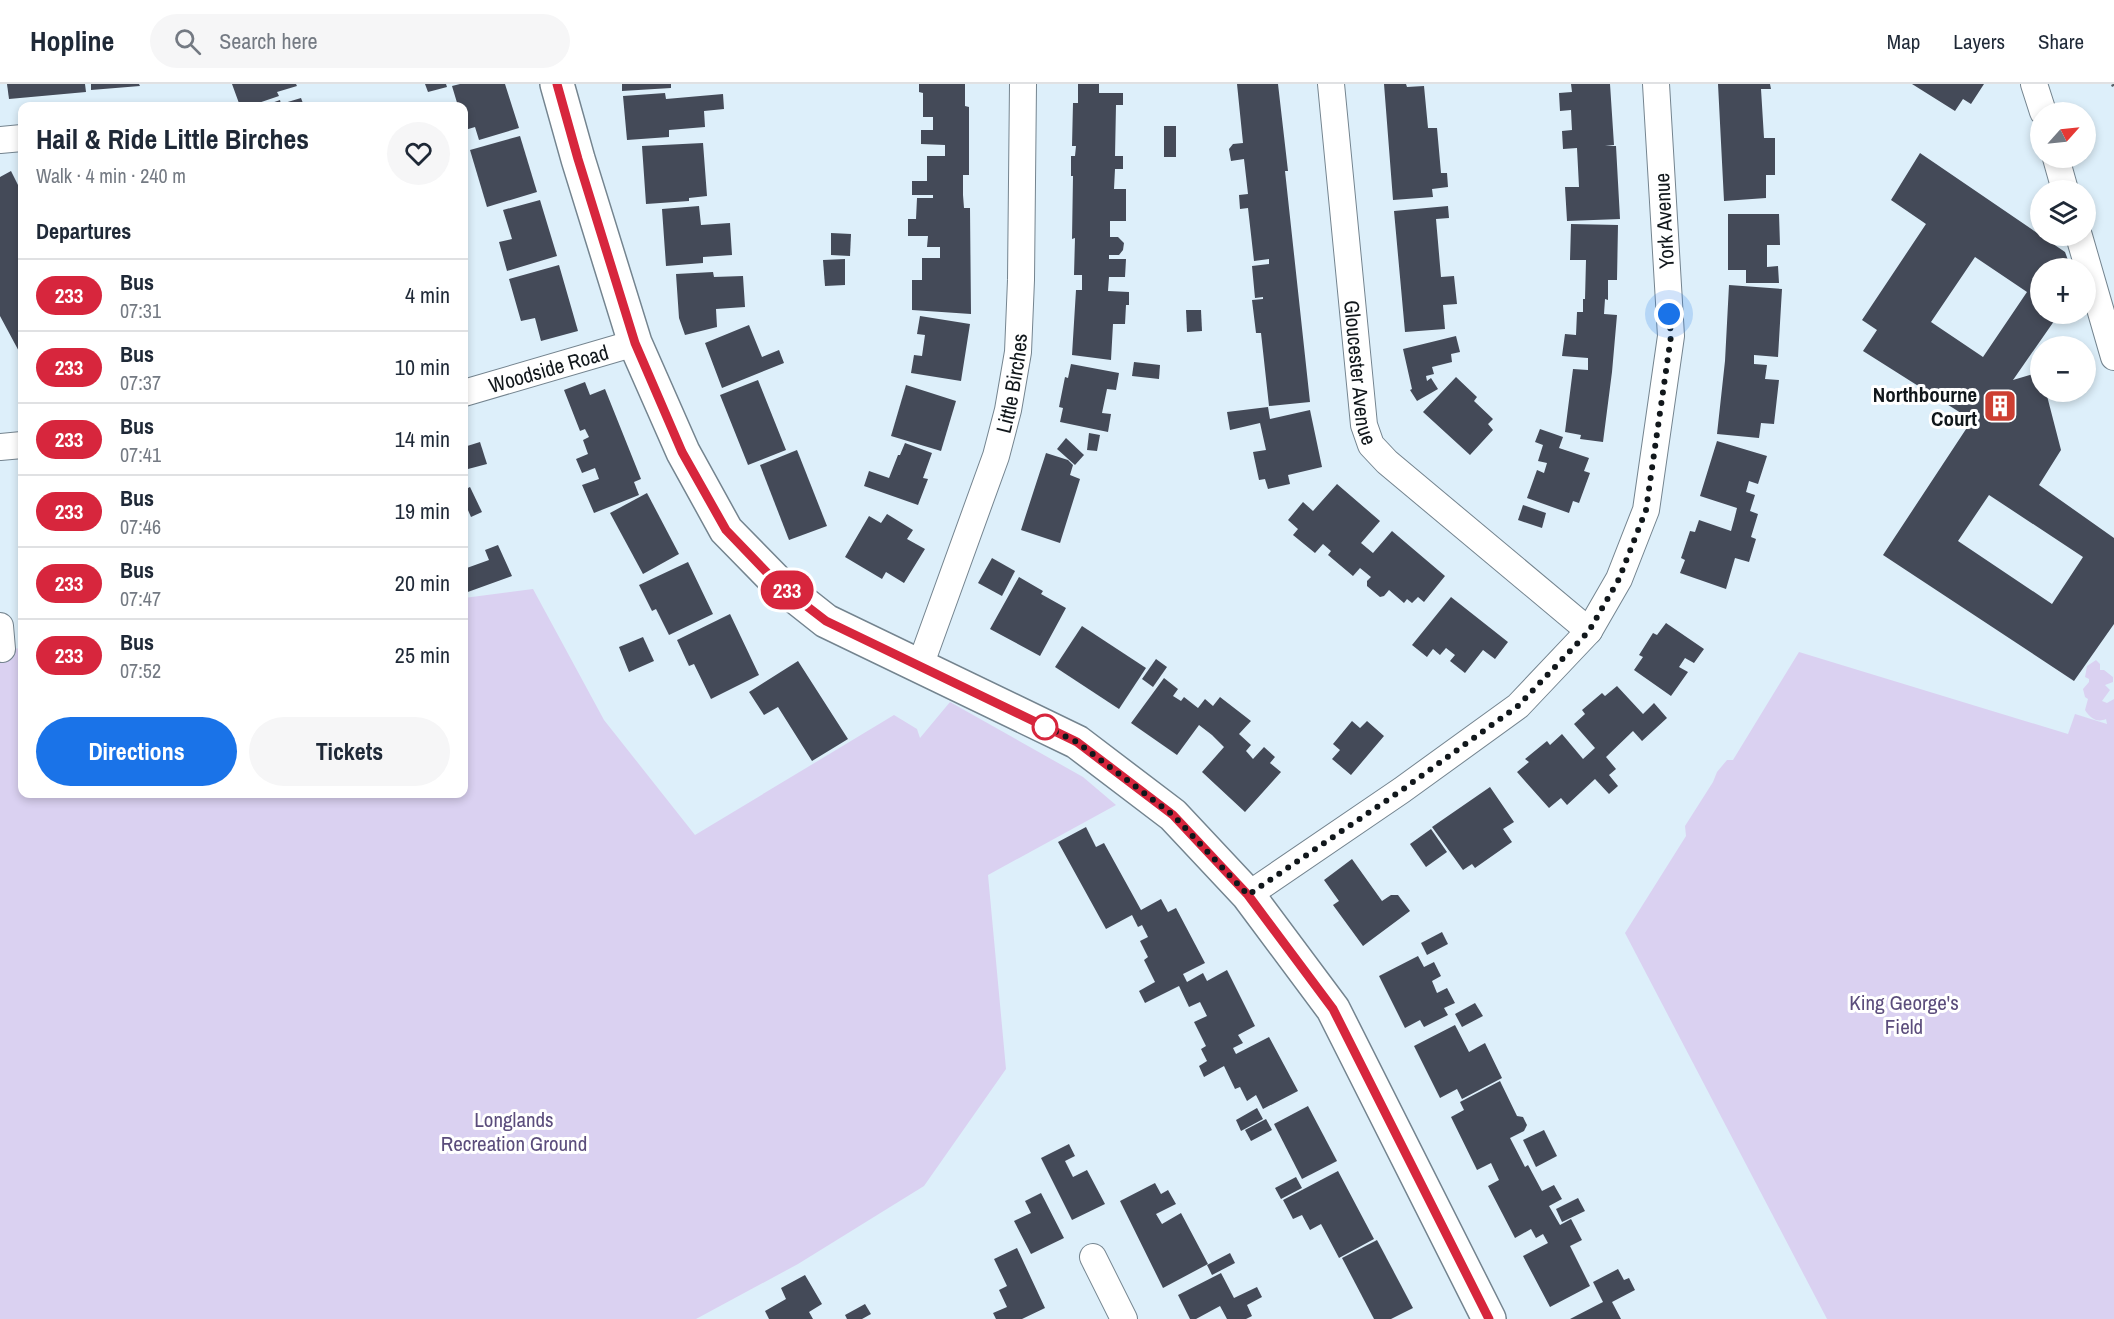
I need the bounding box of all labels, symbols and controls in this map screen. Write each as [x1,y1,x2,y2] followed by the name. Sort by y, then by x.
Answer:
[150,14,570,68] search box
[30,22,114,60] text: Hopline
[171,25,204,58] icon: search
[219,26,317,56] text: Search here
[1887,27,1920,56] text: Map
[1953,27,2005,56] text: Layers
[2038,27,2084,56] text: Share
[2030,102,2096,168] north arrow
[2030,102,2096,402] map controls
[36,120,309,158] text: Hail & Ride Little Birches
[387,122,450,185] button: heart
[36,162,186,189] text: Walk · 4 min · 240 m
[1647,172,1681,270] street label: York Avenue
[2030,180,2096,246] button: layers
[36,216,131,246] text: Departures
[2030,258,2096,324] button: +
[120,267,154,297] text: Bus
[405,280,450,310] text: 4 min
[55,281,83,310] text: 233
[120,297,161,324] text: 07:31
[1338,299,1384,449] street label: Gloucester Avenue
[1654,299,1684,329] your location
[988,333,1033,436] street label: Little Birches
[2030,336,2096,402] button: −
[485,337,612,400] street label: Woodside Road
[120,339,154,369] text: Bus
[395,352,450,382] text: 10 min
[55,353,83,382] text: 233
[120,369,161,396] text: 07:37
[1873,380,1977,433] place label: Northbourne Court
[1982,388,2018,424] building icon: Northbourne Court
[120,411,154,441] text: Bus
[395,424,450,454] text: 14 min
[55,425,83,454] text: 233
[120,441,161,468] text: 07:41
[120,483,154,513] text: Bus
[395,496,450,526] text: 19 min
[55,497,83,526] text: 233
[120,513,161,540] text: 07:46
[120,555,154,585] text: Bus
[395,568,450,598] text: 20 min
[55,569,83,598] text: 233
[752,570,822,610] line badge: 233
[773,576,801,605] text: 233
[120,585,161,612] text: 07:47
[120,627,154,657] text: Bus
[395,640,450,670] text: 25 min
[55,641,83,670] text: 233
[120,657,161,684] text: 07:52
[1032,714,1058,740] unlabelled marker
[36,717,237,786] button: Directions
[249,717,450,786] button: Tickets
[1849,988,1959,1041] park label: King George's Field
[441,1105,587,1158] park label: Longlands Recreation Ground

